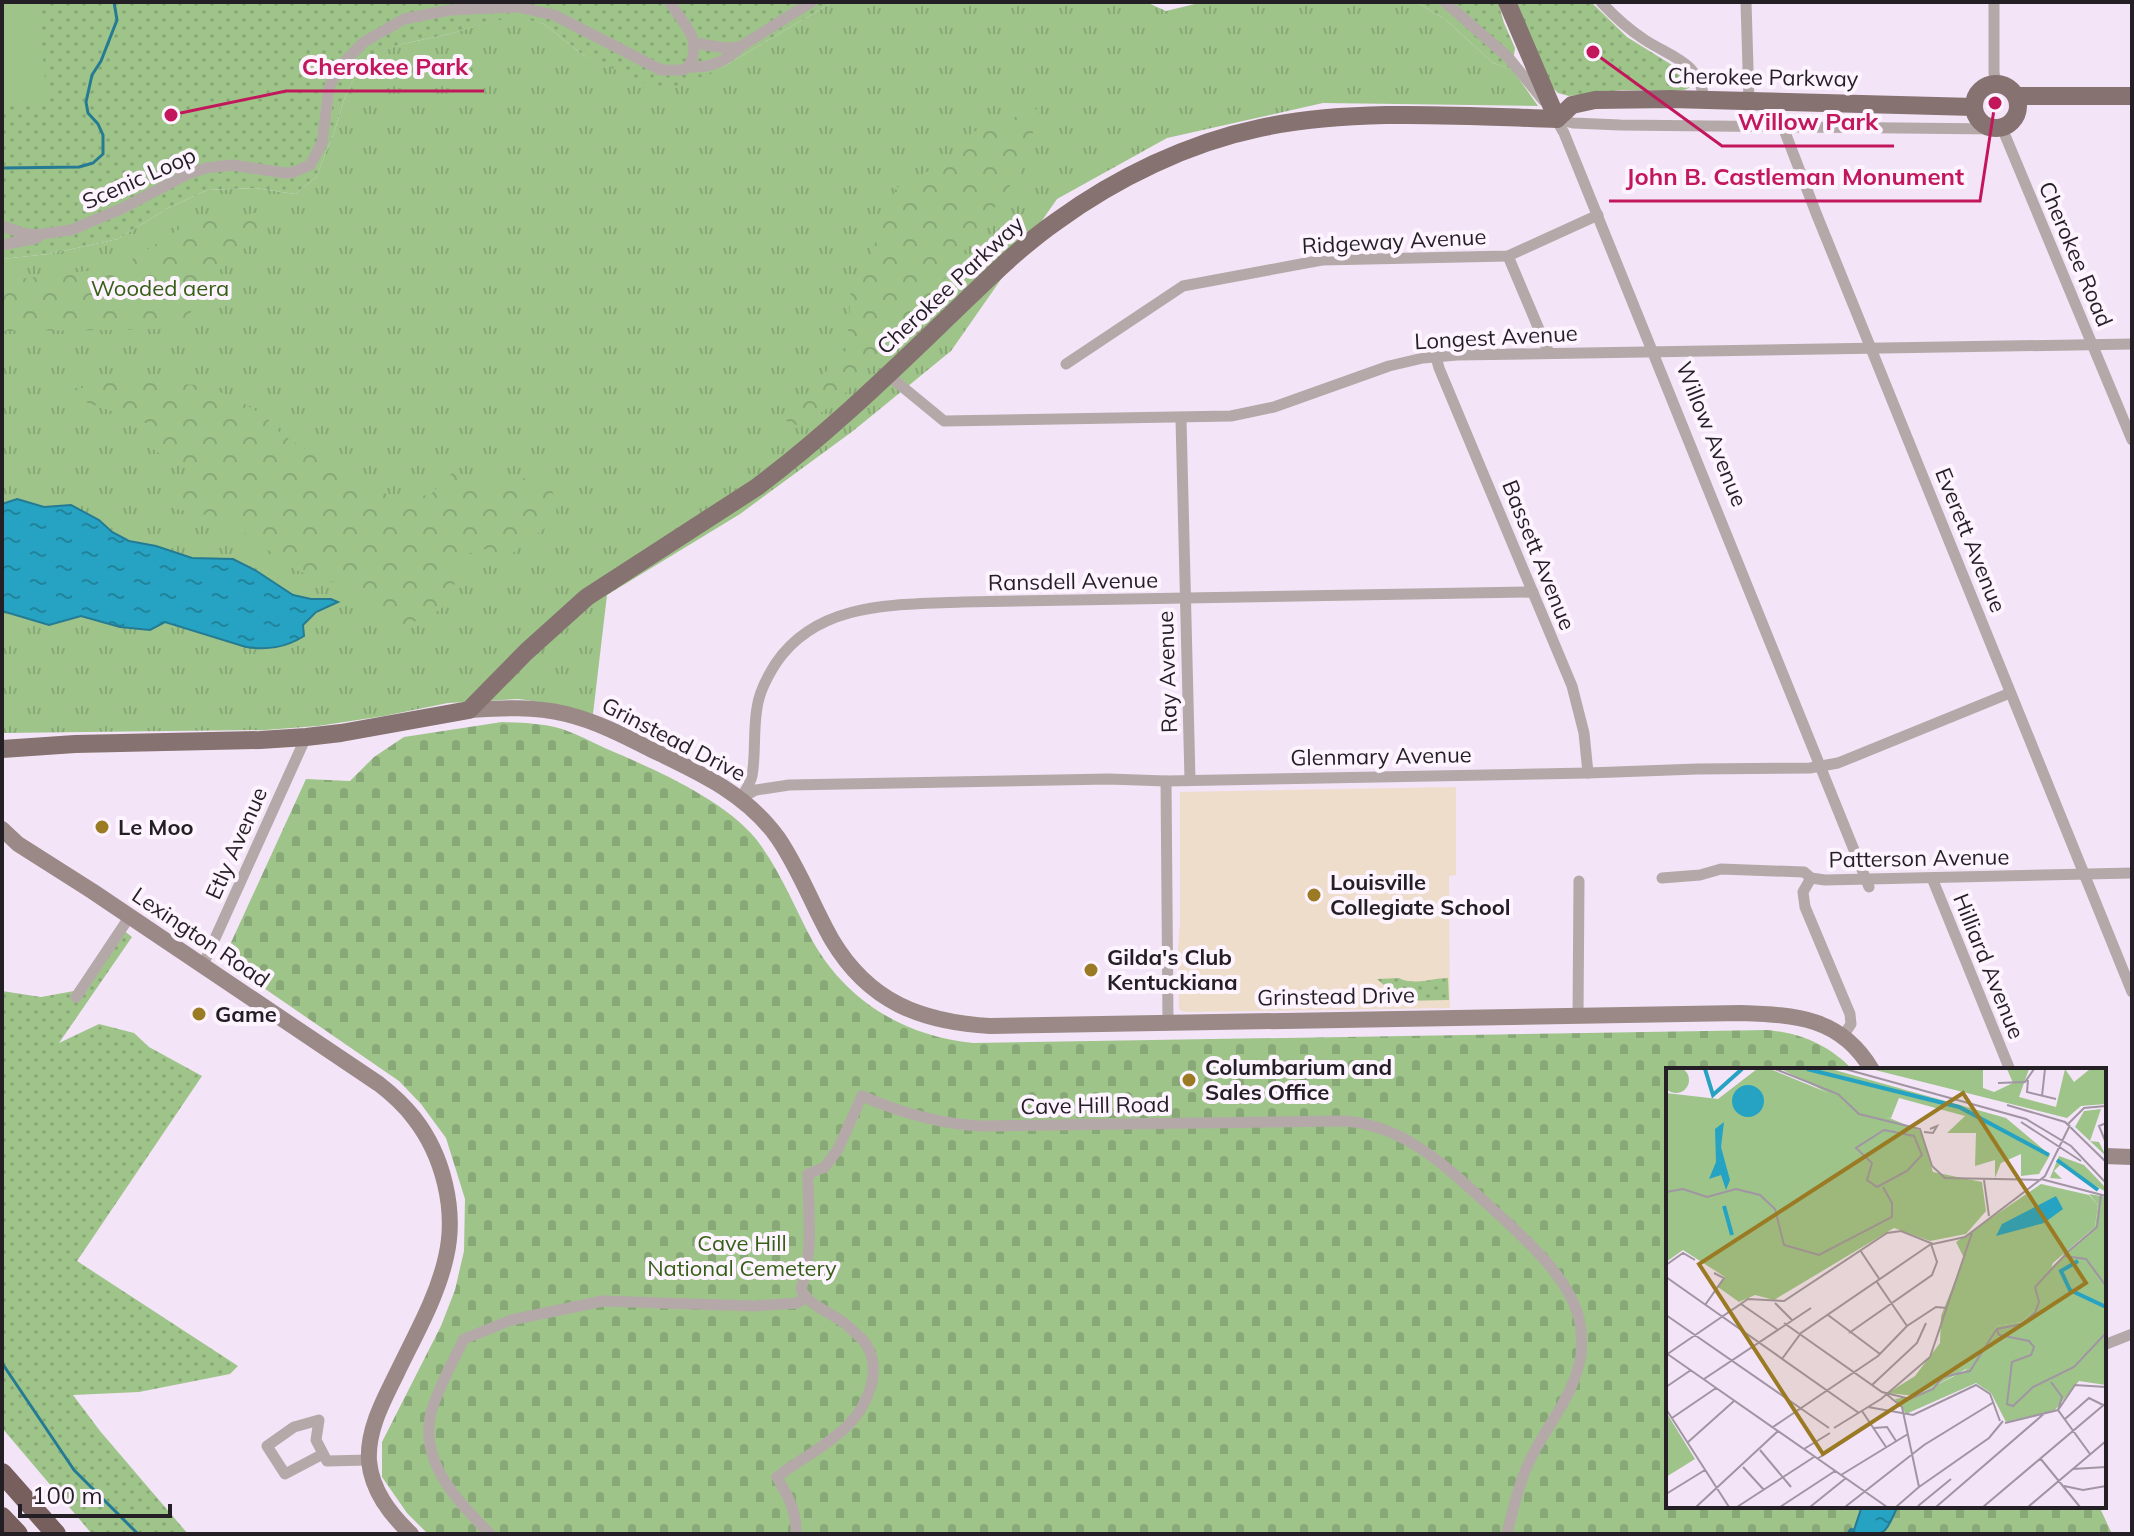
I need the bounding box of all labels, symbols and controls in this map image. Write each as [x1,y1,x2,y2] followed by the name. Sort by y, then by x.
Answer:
[286,43,484,91] callout: Cherokee Park
[302,51,469,81] text: Cherokee Park
[1667,61,1859,93] street label: Cherokee Parkway
[1722,98,1894,146] callout: Willow Park
[1738,106,1879,136] text: Willow Park
[78,141,200,215] street label: Scenic Loop
[1609,153,1980,201] callout: John B. Castleman Monument
[1626,161,1964,191] text: John B. Castleman Monument
[2033,177,2119,331] street label: Cherokee Road
[871,210,1029,360] street label: Cherokee Parkway
[1301,222,1487,260] street label: Ridgeway Avenue
[91,274,229,302] park label: Wooded aera
[1414,319,1578,355] street label: Longest Avenue
[1670,357,1754,511] street label: Willow Avenue
[1929,464,2013,616] street label: Everett Avenue
[1496,476,1582,634] street label: Bassett Avenue
[988,566,1158,596] street label: Ransdell Avenue
[1151,610,1183,734] street label: Ray Avenue
[597,691,751,787] street label: Grinstead Drive
[1290,740,1472,772] street label: Glenmary Avenue
[199,783,273,903] street label: Etly Avenue
[118,813,193,841] place label: Le Moo
[93,818,111,836] marker: Le Moo
[1828,842,2010,874] street label: Patterson Avenue
[1330,868,1511,921] place label: Louisville Collegiate School
[127,881,275,993] street label: Lexington Road
[1305,886,1323,904] marker: Louisville Collegiate School
[1947,889,2031,1043] street label: Hilliard Avenue
[1107,943,1238,996] place label: Gilda's Club Kentuckiana
[1082,961,1100,979] marker: Gilda's Club Kentuckiana
[1257,981,1415,1011] street label: Grinstead Drive
[215,1000,277,1028] place label: Game
[190,1005,208,1023] marker: Game
[1205,1053,1392,1106] place label: Columbarium and Sales Office
[1666,1068,2106,1508] inset map
[1180,1071,1198,1089] marker: Columbarium and Sales Office
[1020,1090,1170,1120] street label: Cave Hill Road
[647,1229,837,1282] park label: Cave Hill National Cemetery
[20,1468,170,1518] scale bar
[32,1480,103,1510] text: 100 m

